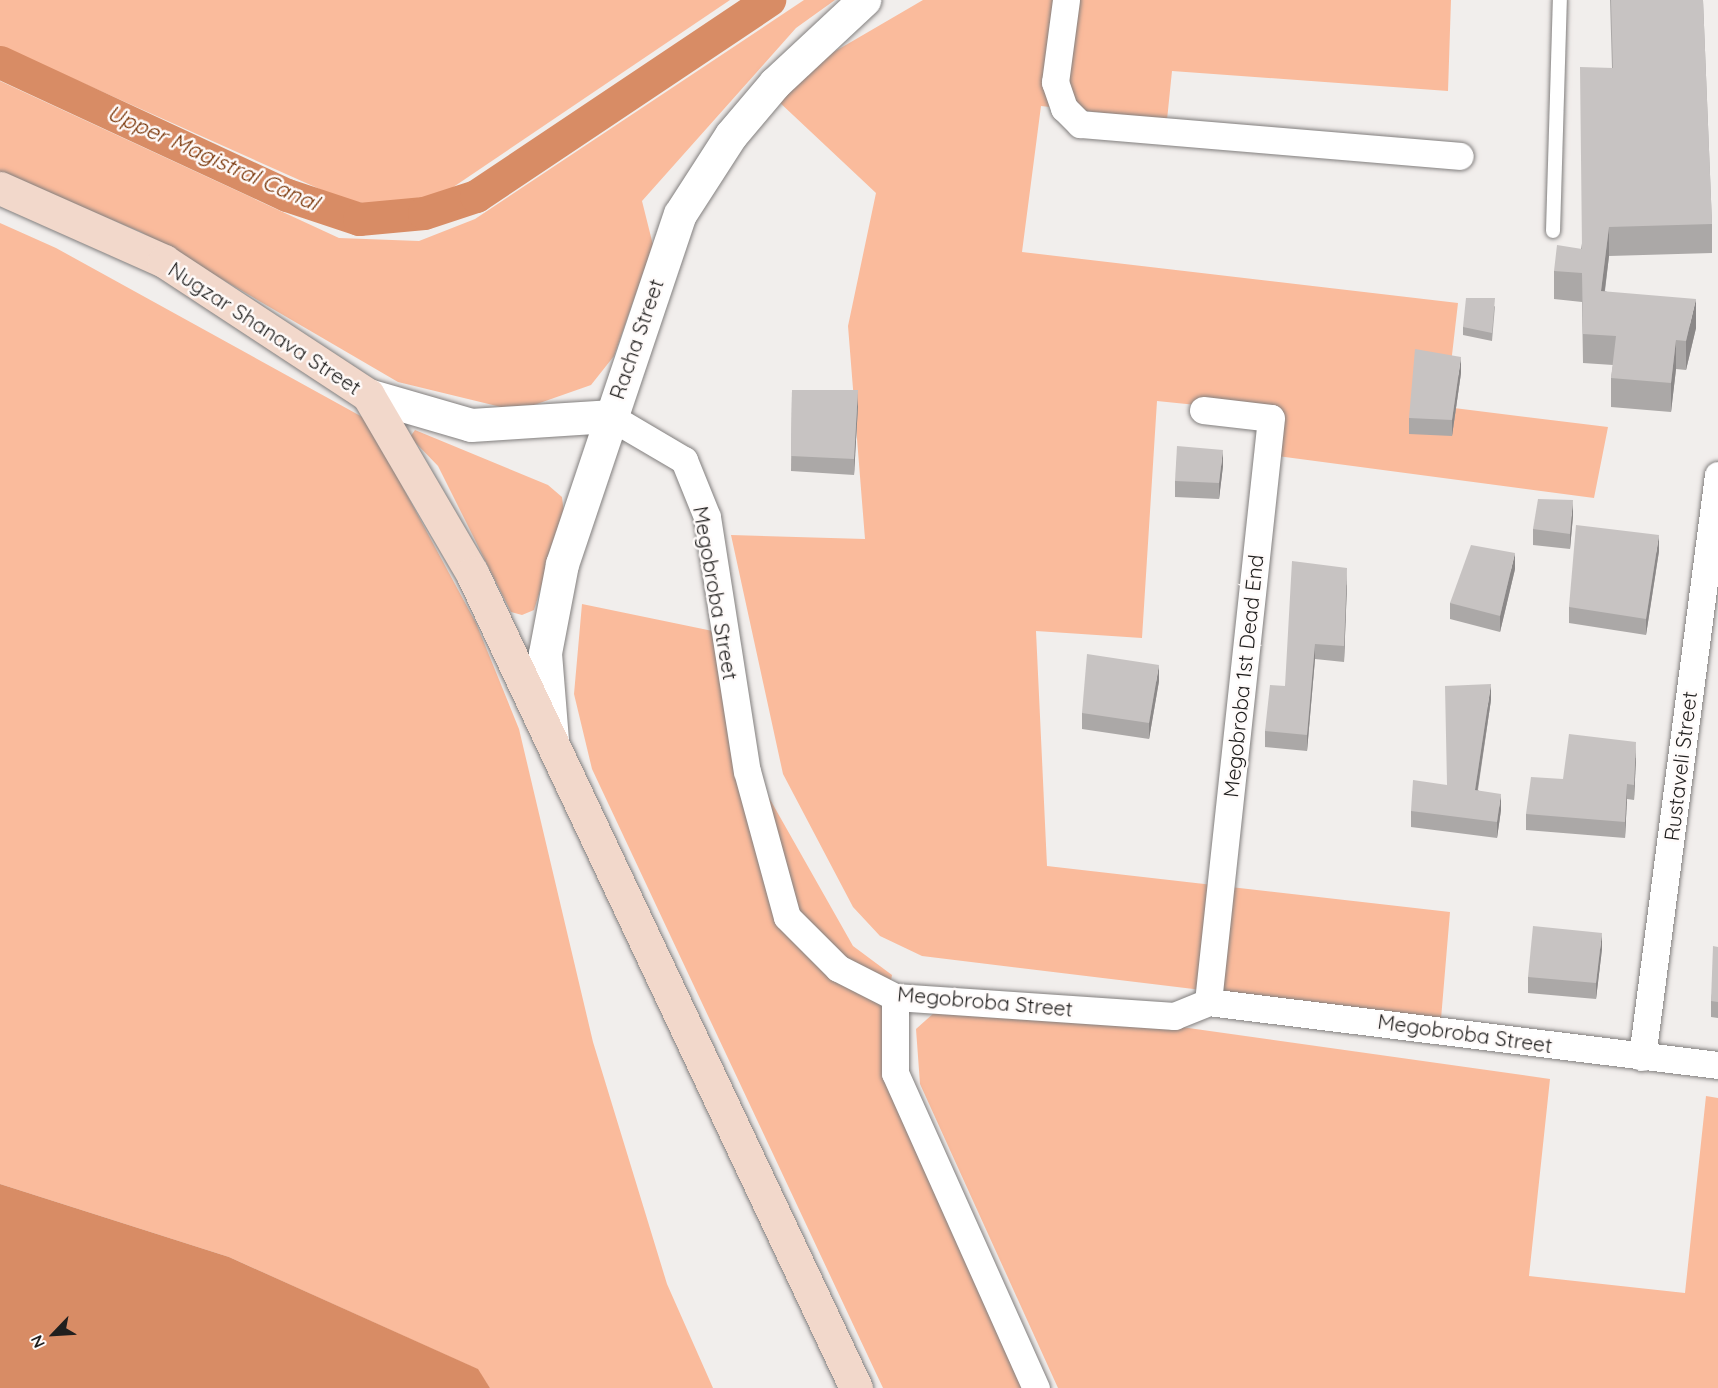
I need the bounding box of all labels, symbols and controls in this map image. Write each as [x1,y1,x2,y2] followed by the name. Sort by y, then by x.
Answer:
[103,99,323,217] water label: Upper Magistral Canal
[164,256,366,400] street label: Nugzar Shanava Street
[604,276,668,402] street label: Racha Street
[688,504,744,682] street label: Megobroba Street
[1218,553,1268,799] street label: Megobroba 1st Dead End
[1658,690,1702,842] street label: Rustaveli Street
[896,981,1074,1021] street label: Megobroba Street
[1376,1008,1554,1058] street label: Megobroba Street
[24,1304,84,1364] north arrow
[26,1332,49,1351] text: N

